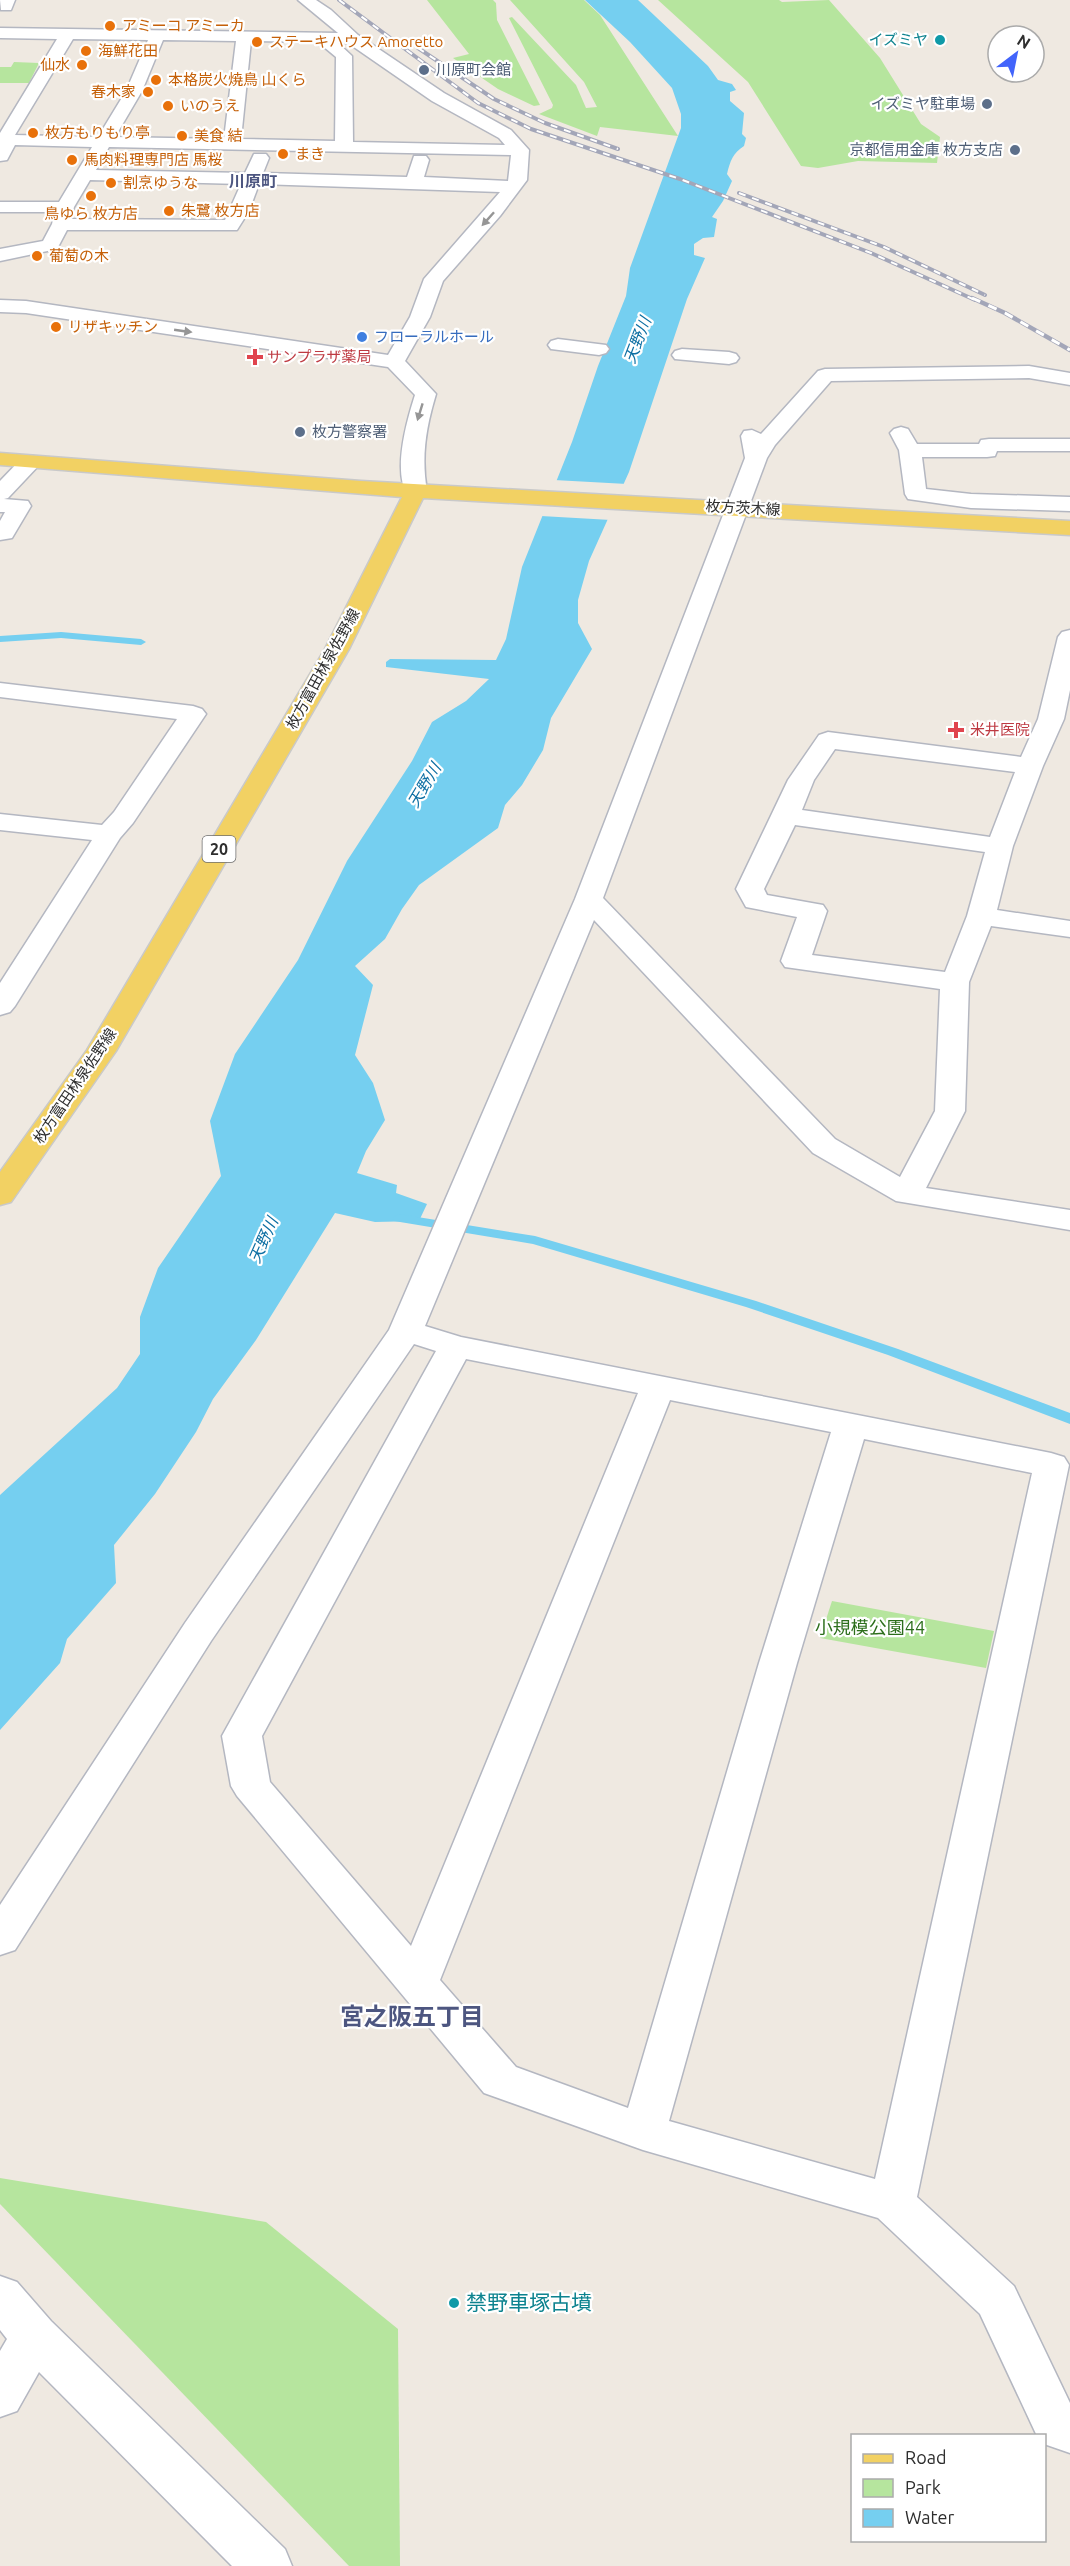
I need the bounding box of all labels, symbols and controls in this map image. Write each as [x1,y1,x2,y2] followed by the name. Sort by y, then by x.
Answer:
[122,17,245,34] place label: アミーコ アミーカ
[103,19,117,33] marker: アミーコ アミーカ
[986,24,1046,84] north arrow
[1014,30,1034,52] text: N
[868,31,928,48] place label: イズミヤ
[269,33,443,50] place label: ステーキハウス Amoretto
[933,33,947,47] marker: イズミヤ
[250,35,264,49] marker: ステーキハウス Amoretto
[98,42,158,59] place label: 海鮮花田
[79,44,93,58] marker: 海鮮花田
[40,56,70,73] place label: 仙水
[75,58,89,72] marker: 仙水
[436,61,511,78] place label: 川原町会館
[417,63,431,77] marker: 川原町会館
[168,71,306,88] place label: 本格炭火焼鳥 山くら
[149,73,163,87] marker: 本格炭火焼鳥 山くら
[91,83,136,100] place label: 春木家
[141,85,155,99] marker: 春木家
[870,95,975,112] place label: イズミヤ駐車場
[180,97,240,114] place label: いのうえ
[980,97,994,111] marker: イズミヤ駐車場
[161,99,175,113] marker: いのうえ
[45,124,150,141] place label: 枚方もりもり亭
[26,126,40,140] marker: 枚方もりもり亭
[194,127,242,144] place label: 美食 結
[175,129,189,143] marker: 美食 結
[850,141,1003,158] place label: 京都信用金庫 枚方支店
[1008,143,1022,157] marker: 京都信用金庫 枚方支店
[295,145,325,162] place label: まき
[276,147,290,161] marker: まき
[84,151,222,168] place label: 馬肉料理専門店 馬桜
[65,153,79,167] marker: 馬肉料理専門店 馬桜
[229,172,277,190] district label: 川原町
[123,174,198,191] place label: 割烹ゆうな
[104,176,118,190] marker: 割烹ゆうな
[84,189,98,203] marker: 鳥ゆら 枚方店
[181,202,259,219] place label: 朱鷺 枚方店
[162,204,176,218] marker: 朱鷺 枚方店
[44,205,138,222] place label: 鳥ゆら 枚方店
[481,211,495,226] one-way arrow
[49,247,109,264] place label: 葡萄の木
[30,249,44,263] marker: 葡萄の木
[620,313,655,366] water label: 天野川
[68,318,158,335] place label: リザキッチン
[49,320,63,334] marker: リザキッチン
[173,326,192,335] one-way arrow
[374,328,494,345] place label: フローラルホール
[355,330,369,344] marker: フローラルホール
[267,348,372,365] place label: サンプラザ薬局
[248,350,262,364] marker: サンプラザ薬局
[415,403,424,421] one-way arrow
[312,423,387,440] place label: 枚方警察署
[293,425,307,439] marker: 枚方警察署
[705,497,781,518] street label: 枚方茨木線
[282,606,363,732] street label: 枚方富田林泉佐野線
[947,721,965,739] marker: 米井医院
[970,721,1030,738] place label: 米井医院
[404,758,445,810] water label: 天野川
[202,836,236,862] road number: 20
[30,1025,119,1146] street label: 枚方富田林泉佐野線
[245,1213,282,1266] water label: 天野川
[815,1617,925,1637] park label: 小規模公園44
[340,2003,484,2030] district label: 宮之阪五丁目
[466,2290,592,2314] place label: 禁野車塚古墳
[447,2296,461,2310] marker: 禁野車塚古墳
[851,2434,1046,2542] legend
[905,2447,947,2467] text: Road
[905,2477,941,2497] text: Park
[905,2507,955,2527] text: Water

